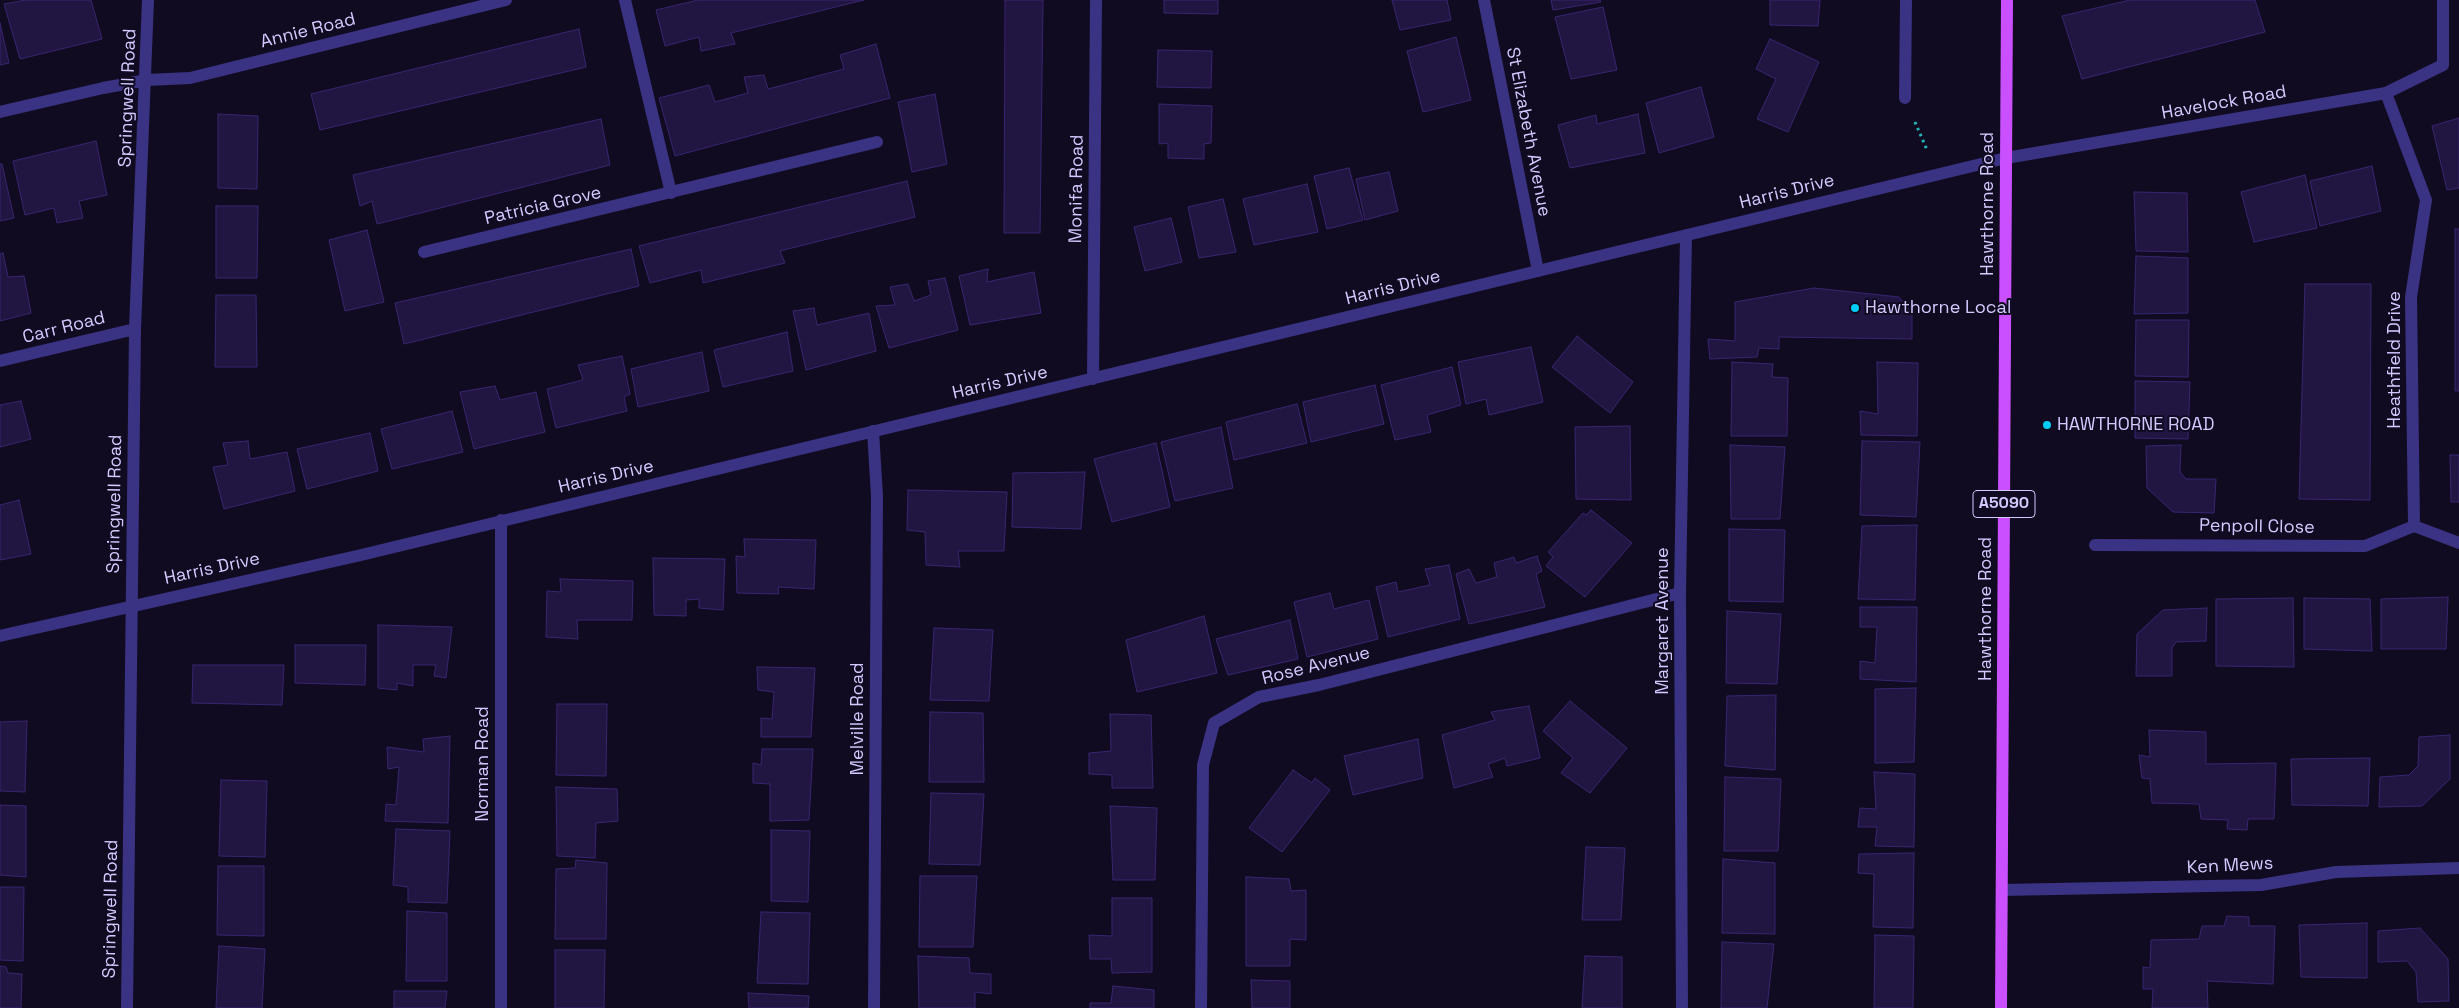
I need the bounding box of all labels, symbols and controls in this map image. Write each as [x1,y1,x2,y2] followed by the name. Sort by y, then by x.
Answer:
[258,9,358,53] street label: Annie Road
[115,28,141,168] street label: Springwell Road
[1501,46,1555,218] street label: St Elizabeth Avenue
[2160,81,2288,125] street label: Havelock Road
[1977,132,1999,276] street label: Hawthorne Road
[1065,134,1089,244] street label: Monifa Road
[1737,170,1837,214] street label: Harris Drive
[483,182,603,230] street label: Patricia Grove
[1343,266,1443,310] street label: Harris Drive
[2384,291,2406,429] street label: Heathfield Drive
[1865,297,2011,319] place label: Hawthorne Local
[1849,302,1861,314] marker: Hawthorne Local
[20,307,108,349] street label: Carr Road
[950,362,1050,404] street label: Harris Drive
[2057,414,2214,436] place label: HAWTHORNE ROAD
[2041,419,2053,431] marker: HAWTHORNE ROAD
[103,434,127,574] street label: Springwell Road
[556,456,656,498] street label: Harris Drive
[1973,490,2035,518] road number: A5090
[2199,515,2315,539] street label: Penpoll Close
[1975,537,1997,681] street label: Hawthorne Road
[1652,547,1674,695] street label: Margaret Avenue
[162,548,262,590] street label: Harris Drive
[1260,642,1372,690] street label: Rose Avenue
[847,662,869,776] street label: Melville Road
[472,706,494,822] street label: Norman Road
[99,839,123,979] street label: Springwell Road
[2186,853,2274,879] street label: Ken Mews

